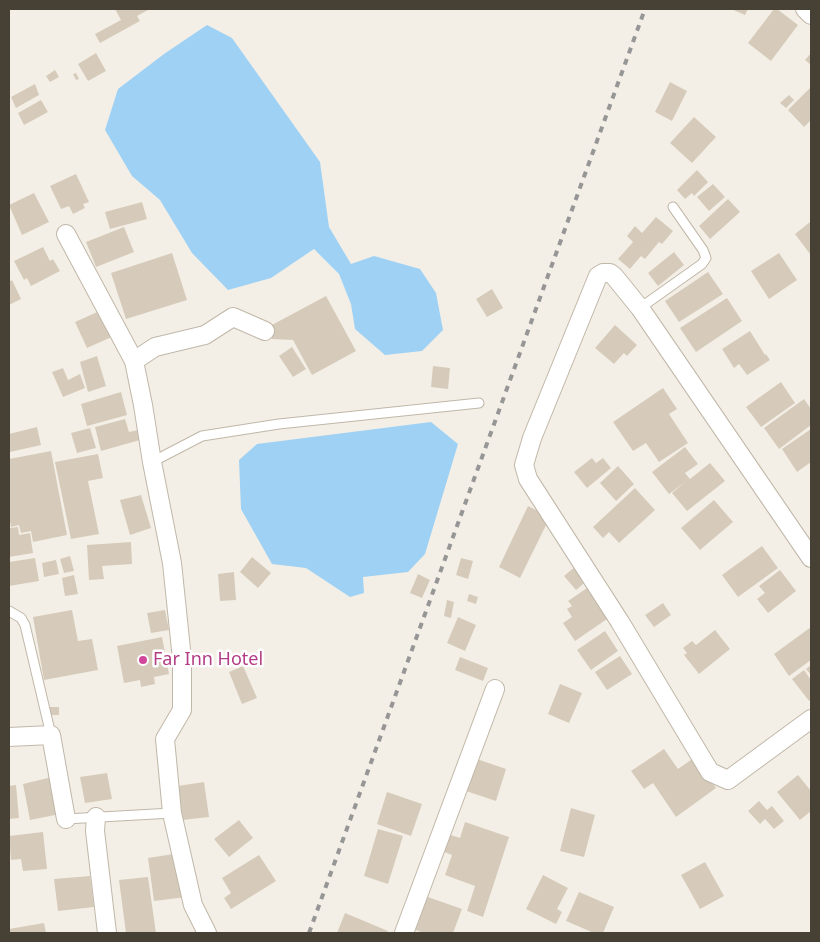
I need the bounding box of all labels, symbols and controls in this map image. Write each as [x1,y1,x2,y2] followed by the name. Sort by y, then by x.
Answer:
[153,649,263,671] place label: Far Inn Hotel
[137,654,149,666] marker: Far Inn Hotel

